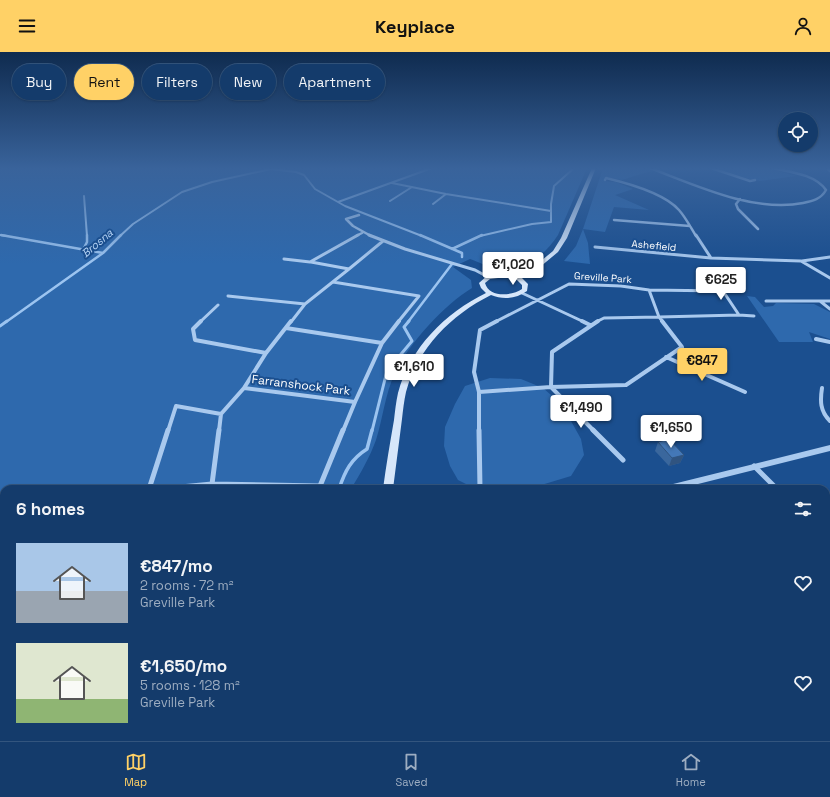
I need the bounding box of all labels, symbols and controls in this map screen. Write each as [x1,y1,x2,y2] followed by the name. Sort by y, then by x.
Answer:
[16,15,38,37] icon: menu
[375,15,455,38] text: Keyplace
[792,15,814,37] icon: person
[12,64,66,100] chip: Buy
[74,64,134,100] chip: Rent
[142,64,212,100] chip: Filters
[220,64,276,100] chip: New
[284,64,385,100] chip: Apartment
[778,112,818,152] map controls
[778,112,818,152] button: locate
[78,225,116,260] water label: Brosna
[631,237,677,254] street label: Ashefield
[480,252,546,286] pin: €1,020
[492,256,534,273] text: €1,020
[697,267,745,301] pin: €625
[574,269,633,286] street label: Greville Park
[705,271,737,288] text: €625
[678,348,726,382] pin: €847
[686,352,718,369] text: €847
[381,354,447,388] pin: €1,610
[394,358,434,375] text: €1,610
[251,371,352,399] street label: Farranshock Park
[548,395,614,429] pin: €1,490
[559,399,603,416] text: €1,490
[638,415,704,449] pin: €1,650
[650,419,692,436] text: €1,650
[16,498,85,520] text: 6 homes
[792,498,814,520] icon: filters
[140,555,213,577] text: €847/mo
[48,559,96,607] icon: home
[792,572,814,594] icon: heart
[140,577,233,594] text: 2 rooms · 72 m²
[140,594,215,611] text: Greville Park
[140,655,227,677] text: €1,650/mo
[48,659,96,707] icon: home
[792,672,814,694] icon: heart
[140,677,240,694] text: 5 rooms · 128 m²
[140,694,215,711] text: Greville Park
[124,751,147,789] tab: Map
[395,751,428,789] tab: Saved
[676,751,706,789] tab: Home

